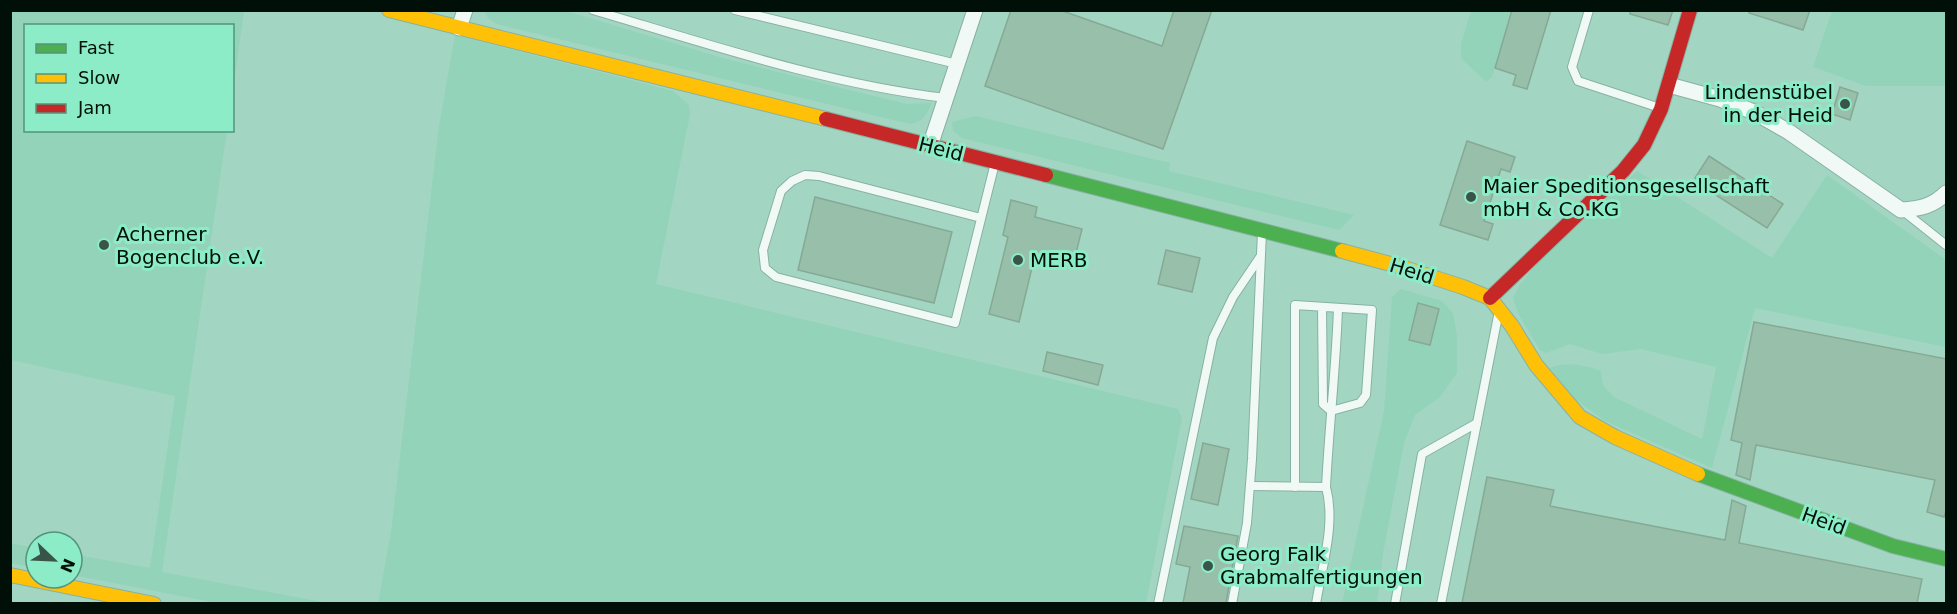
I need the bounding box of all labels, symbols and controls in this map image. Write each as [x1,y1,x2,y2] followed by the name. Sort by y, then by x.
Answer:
[24,24,234,132] legend
[78,37,114,58] text: Fast
[78,67,120,88] text: Slow
[1704,80,1833,127] place label: Lindenstübel in der Heid
[77,97,112,118] text: Jam
[1838,97,1852,111] marker: Lindenstübel in der Heid
[916,132,966,166] street label: Heid
[1483,174,1770,221] place label: Maier Speditionsgesellschaft mbH & Co.KG
[1464,190,1478,204] marker: Maier Speditionsgesellschaft mbH & Co.KG
[116,222,264,269] place label: Acherner Bogenclub e.V.
[97,238,111,252] marker: Acherner Bogenclub e.V.
[1030,248,1088,272] place label: MERB
[1011,253,1025,267] marker: MERB
[1387,253,1437,289] street label: Heid
[1798,502,1850,540] street label: Heid
[24,530,84,590] north arrow
[1220,542,1423,589] place label: Georg Falk Grabmalfertigungen
[56,556,79,576] text: N
[1201,559,1215,573] marker: Georg Falk Grabmalfertigungen

